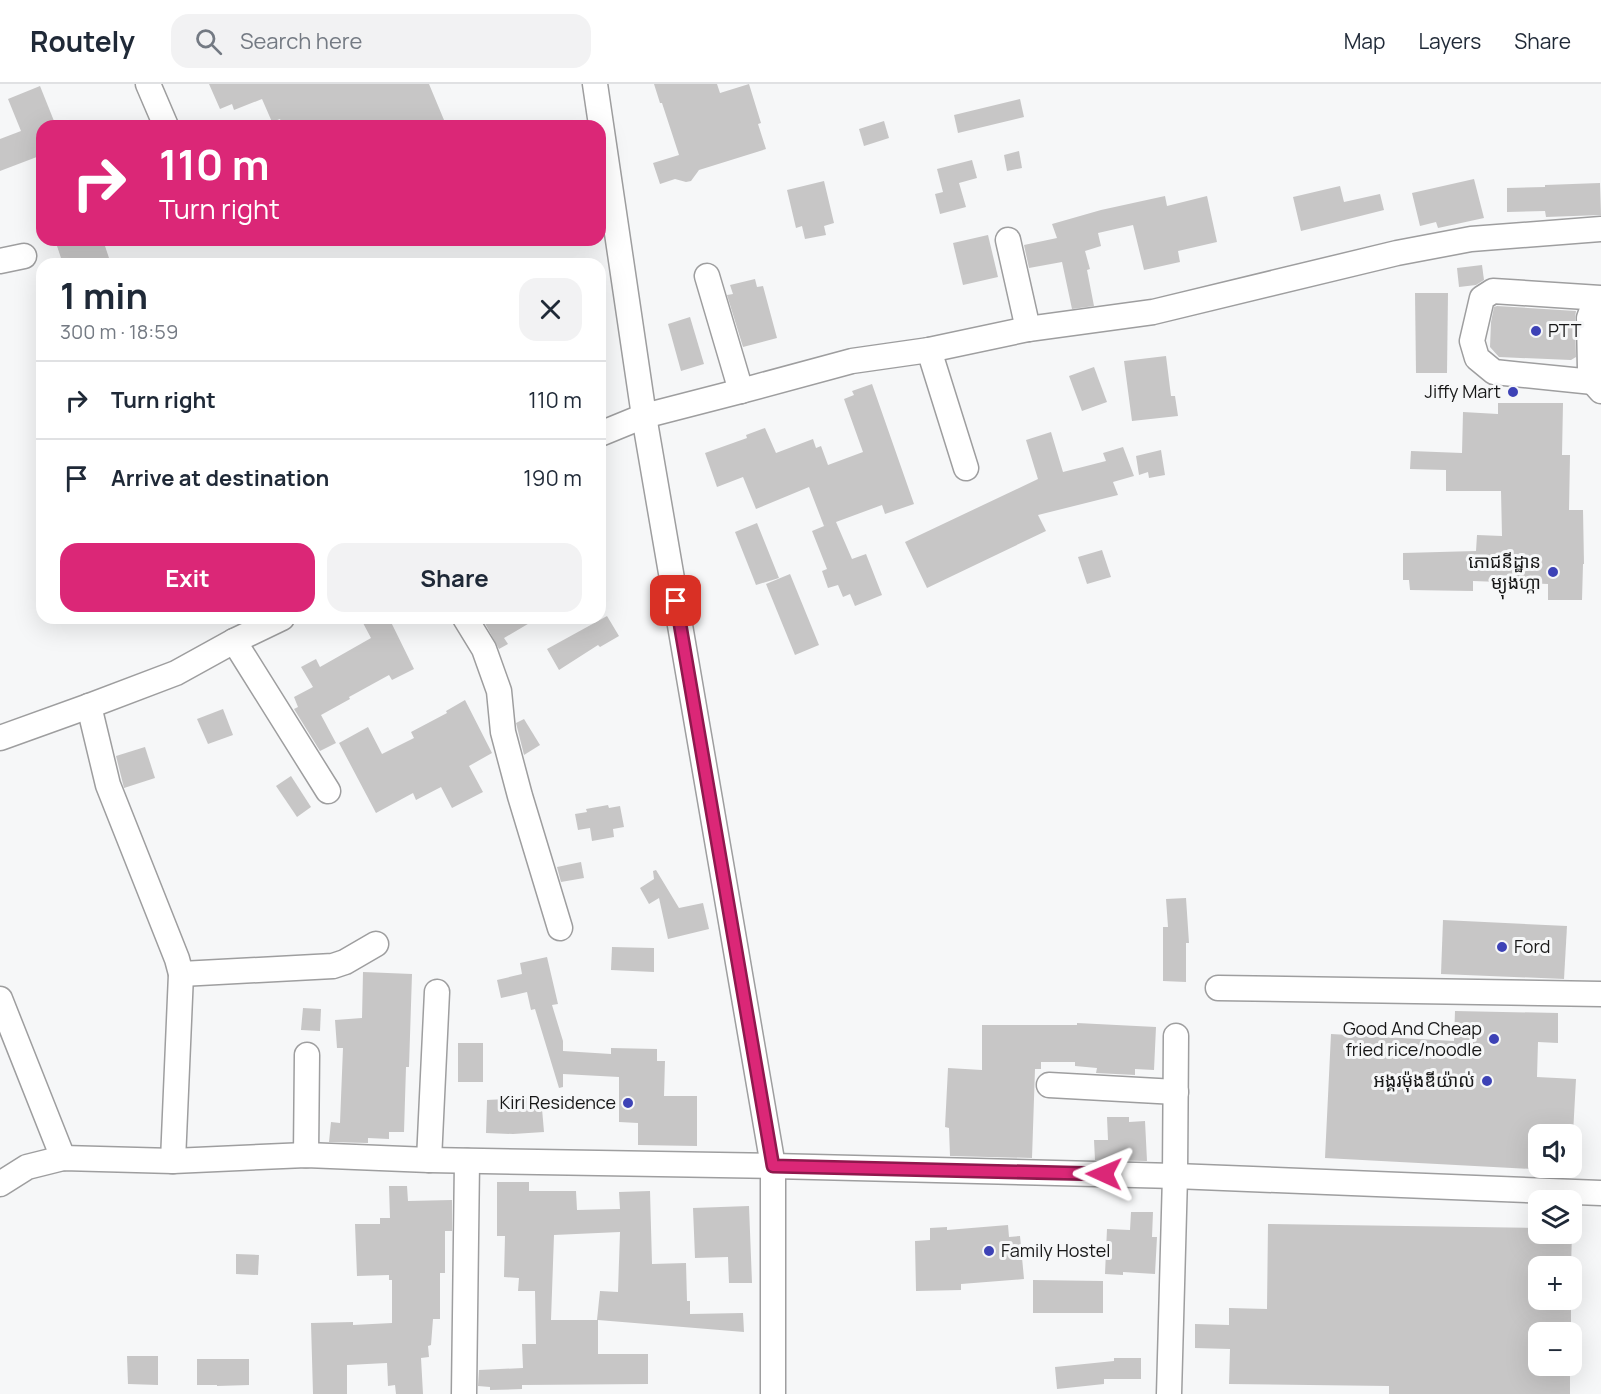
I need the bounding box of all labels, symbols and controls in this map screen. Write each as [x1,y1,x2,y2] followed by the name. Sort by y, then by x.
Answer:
[171,14,591,68] search box
[30,22,135,60] text: Routely
[192,25,225,58] icon: search
[240,26,362,56] text: Search here
[1344,27,1385,55] text: Map
[1418,27,1481,55] text: Layers
[1514,27,1571,55] text: Share
[159,135,270,193] text: 110 m
[60,144,138,222] icon: right
[159,190,280,227] text: Turn right
[60,271,148,320] text: 1 min
[519,278,582,341] button: close
[60,318,178,345] text: 300 m · 18:59
[1548,318,1582,342] place label: PTT
[1529,324,1543,338] marker: PTT
[1425,379,1501,403] place label: Jiffy Mart
[60,384,93,417] icon: right
[111,385,216,415] text: Turn right
[528,385,582,415] text: 110 m
[1506,385,1520,399] marker: Jiffy Mart
[60,462,93,495] icon: arrive
[111,463,329,493] text: Arrive at destination
[523,463,582,493] text: 190 m
[60,543,315,612] button: Exit
[327,543,582,612] button: Share
[1468,549,1541,600] place label: ភោជនីដ្ឋាន ម្យុងហ្កា
[1546,565,1560,579] marker: ភោជនីដ្ឋាន ម្យុងហ្កា
[650,575,701,626] pin
[659,584,692,617] icon: arrive
[1514,934,1550,958] place label: Ford
[1495,940,1509,954] marker: Ford
[1343,1016,1482,1061] place label: Good And Cheap fried rice/noodle
[1487,1032,1501,1046] marker: Good And Cheap fried rice/noodle
[1374,1068,1475,1093] place label: អង្គរម៉ុងឌីយ៉ាល់
[1480,1074,1494,1088] marker: អង្គរម៉ុងឌីយ៉ាល់
[500,1090,616,1114] place label: Kiri Residence
[621,1096,635,1110] marker: Kiri Residence
[1528,1124,1582,1376] map controls
[1528,1124,1582,1178] button: sound
[1072,1142,1136,1206] position arrow
[1528,1190,1582,1244] button: layers
[1001,1238,1110,1262] place label: Family Hostel
[982,1244,996,1258] marker: Family Hostel
[1528,1256,1582,1310] button: +
[1528,1322,1582,1376] button: −

